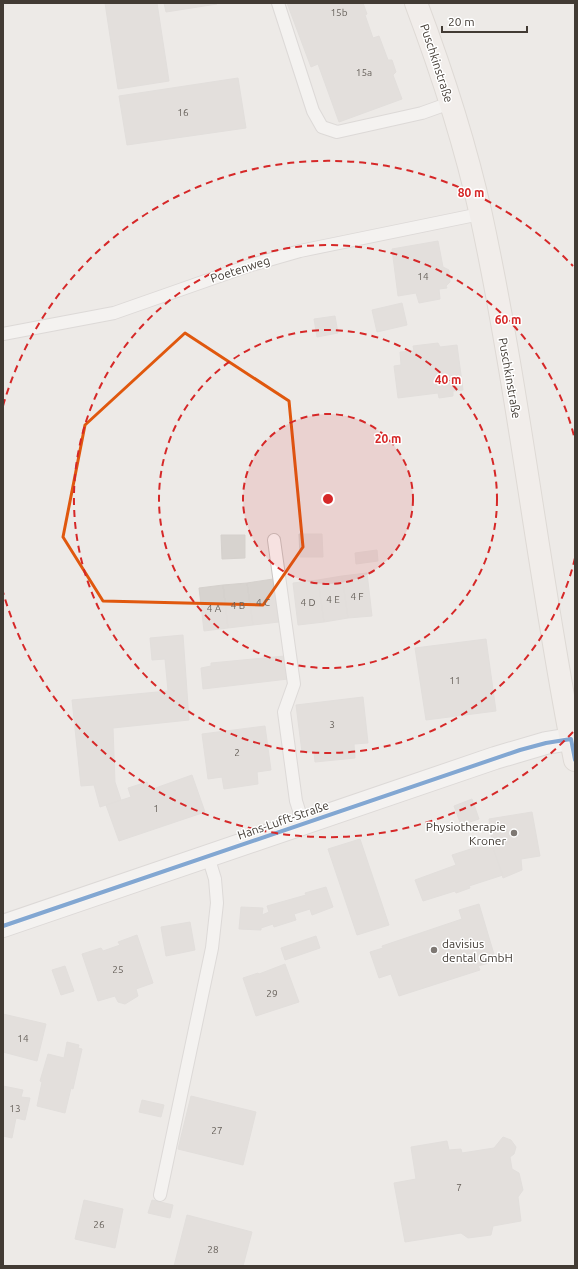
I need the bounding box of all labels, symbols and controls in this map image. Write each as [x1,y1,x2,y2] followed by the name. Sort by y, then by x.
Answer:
[330,7,348,18] house number: 15b
[442,8,527,34] scale bar
[448,15,475,28] text: 20 m
[418,22,456,104] street label: Puschkinstraße
[356,67,372,78] house number: 15a
[177,107,189,118] house number: 16
[458,186,484,199] text: 80 m
[209,253,271,285] street label: Poetenweg
[417,271,429,282] house number: 14
[495,313,521,326] text: 60 m
[496,336,524,420] street label: Puschkinstraße
[435,373,461,386] text: 40 m
[375,432,401,445] text: 20 m
[321,492,335,506] centre of rings
[350,591,364,602] house number: 4 F
[326,594,340,605] house number: 4 E
[256,597,270,608] house number: 4 C
[301,597,316,608] house number: 4 D
[231,600,245,611] house number: 4 B
[207,603,222,614] house number: 4 A
[449,675,461,686] house number: 11
[329,719,335,730] house number: 3
[234,747,240,758] house number: 2
[236,798,330,842] street label: Hans-Lufft-Straße
[153,803,159,814] house number: 1
[426,820,506,847] place label: Physiotherapie Kroner
[509,828,519,838] marker: Physiotherapie Kroner
[442,937,513,964] place label: davisius dental GmbH
[429,945,439,955] marker: davisius dental GmbH
[112,964,124,975] house number: 25
[266,988,278,999] house number: 29
[17,1033,29,1044] house number: 14
[9,1103,21,1114] house number: 13
[211,1125,223,1136] house number: 27
[456,1182,462,1193] house number: 7
[93,1219,105,1230] house number: 26
[207,1244,219,1255] house number: 28

